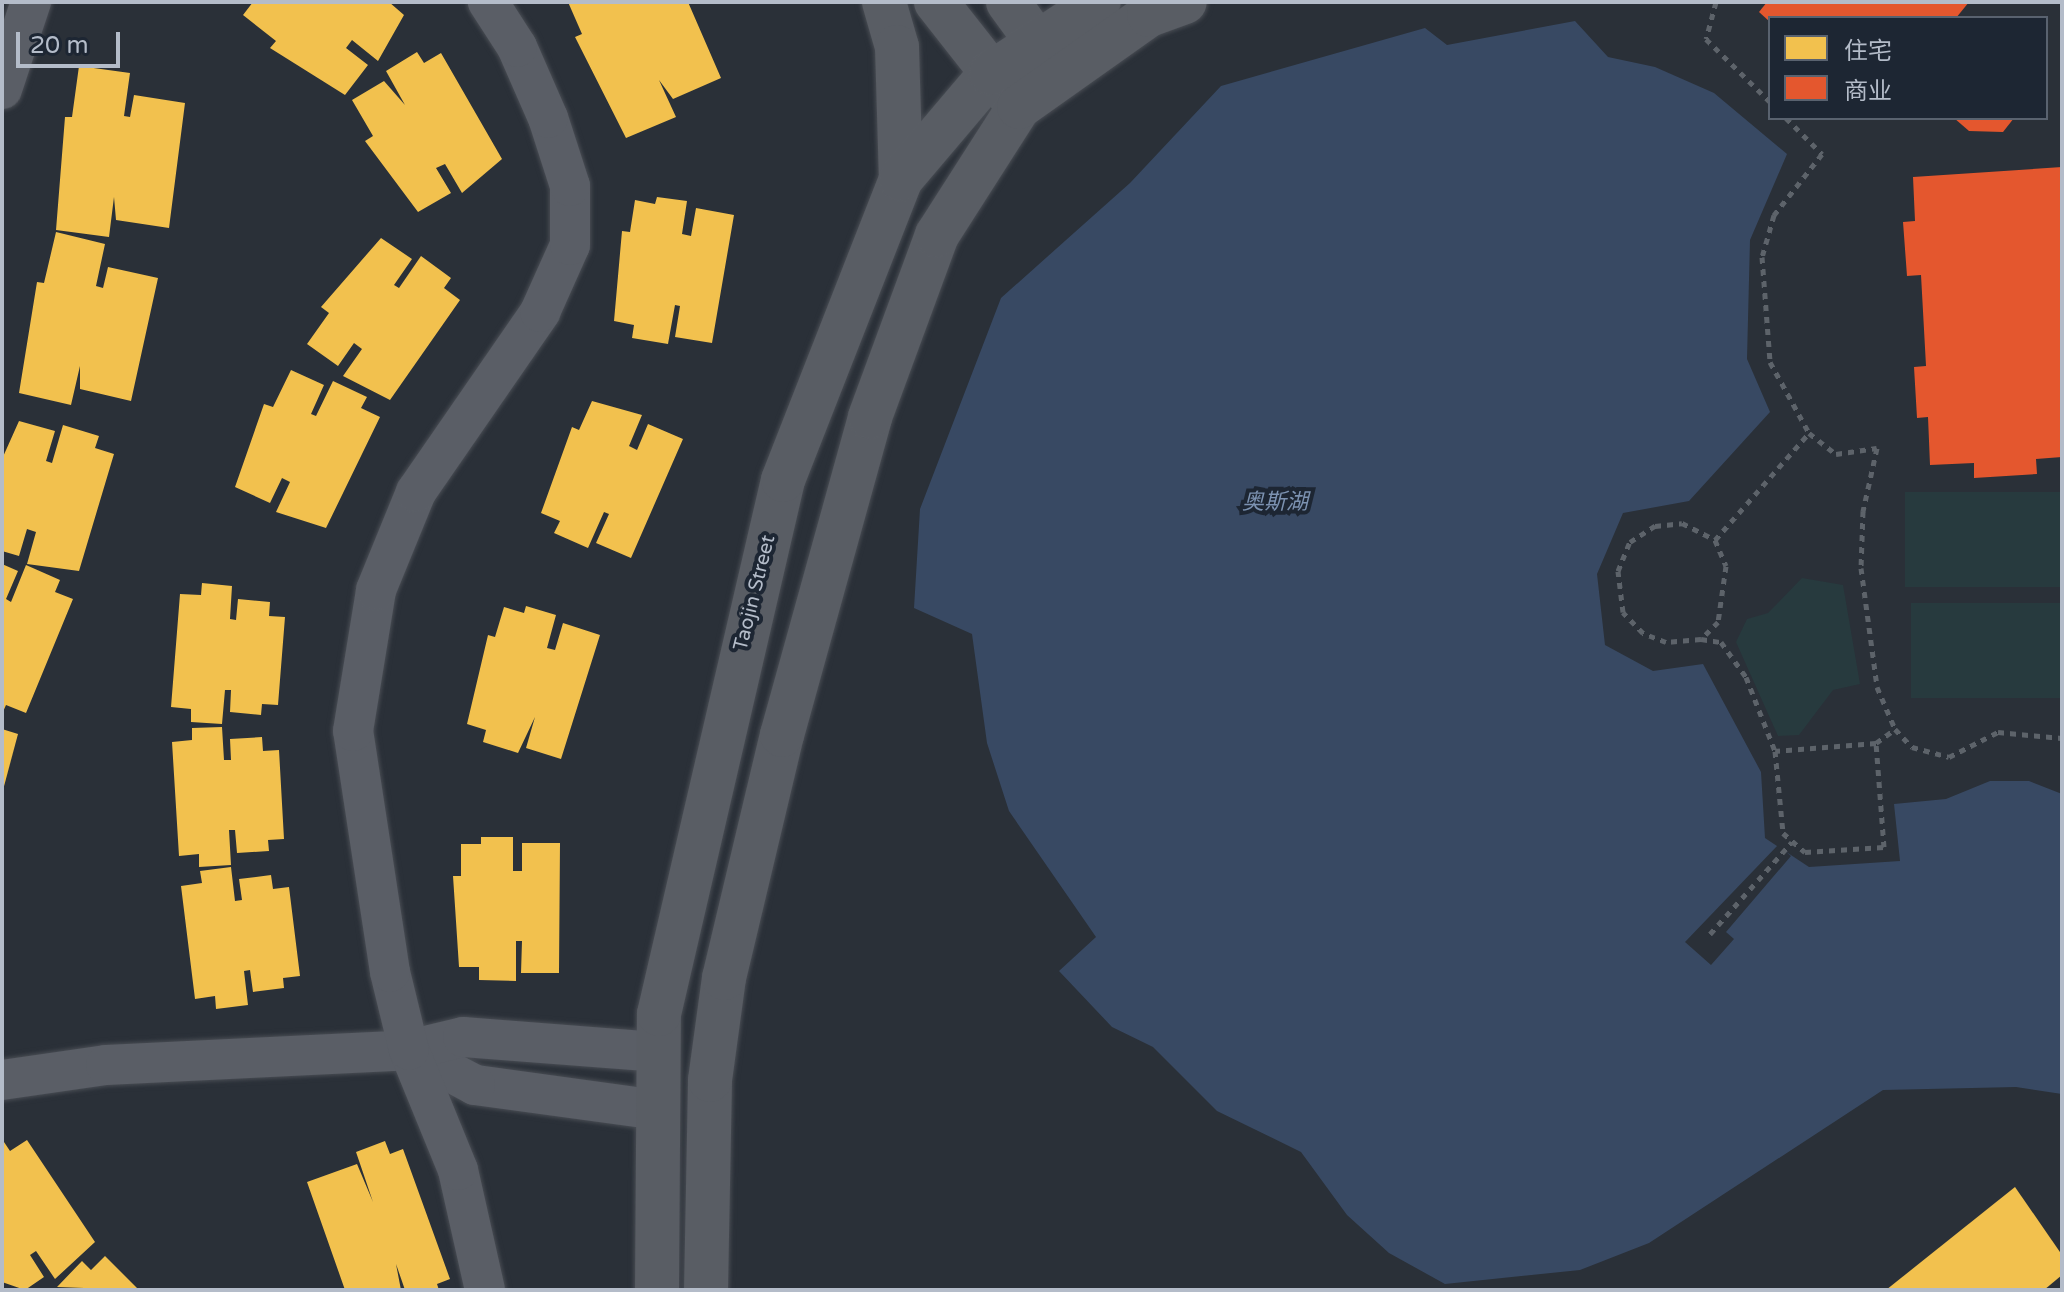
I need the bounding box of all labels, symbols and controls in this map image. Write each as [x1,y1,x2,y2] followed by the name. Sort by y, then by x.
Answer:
[20,16,124,66] scale bar
[1768,16,2048,120] legend
[30,31,88,60] text: 20 m
[1844,37,1892,66] text: 住宅
[1844,77,1892,106] text: 商业
[1242,490,1308,516] water label: 奥斯湖
[729,533,781,653] street label: Taojin Street

